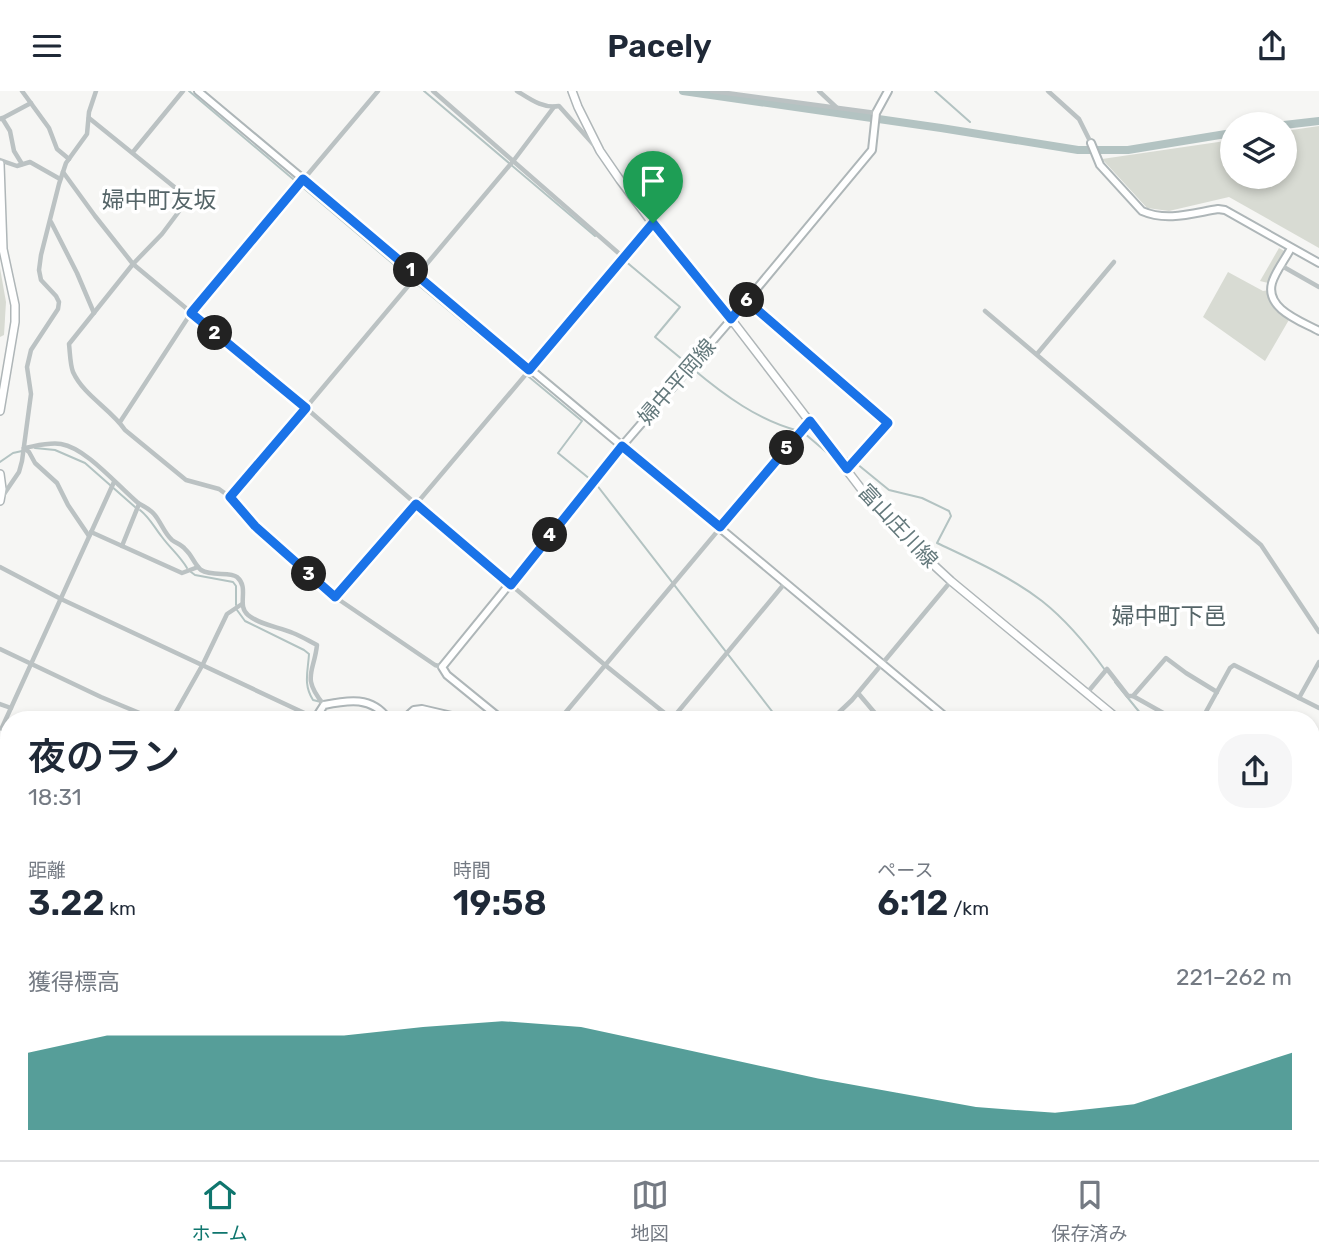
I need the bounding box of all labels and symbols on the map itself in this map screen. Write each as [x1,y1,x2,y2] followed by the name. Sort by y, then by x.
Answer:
[623,151,683,223] pin
[102,186,217,214] district label: 婦中町友坂
[394,253,428,287] pin: 1
[730,283,764,318] pin: 6
[198,315,232,351] pin: 2
[633,334,720,429] street label: 婦中平岡線
[770,431,804,465] pin: 5
[853,479,943,573] street label: 富山庄川線
[532,517,568,553] pin: 4
[292,557,326,591] pin: 3
[1112,602,1227,630] district label: 婦中町下邑

